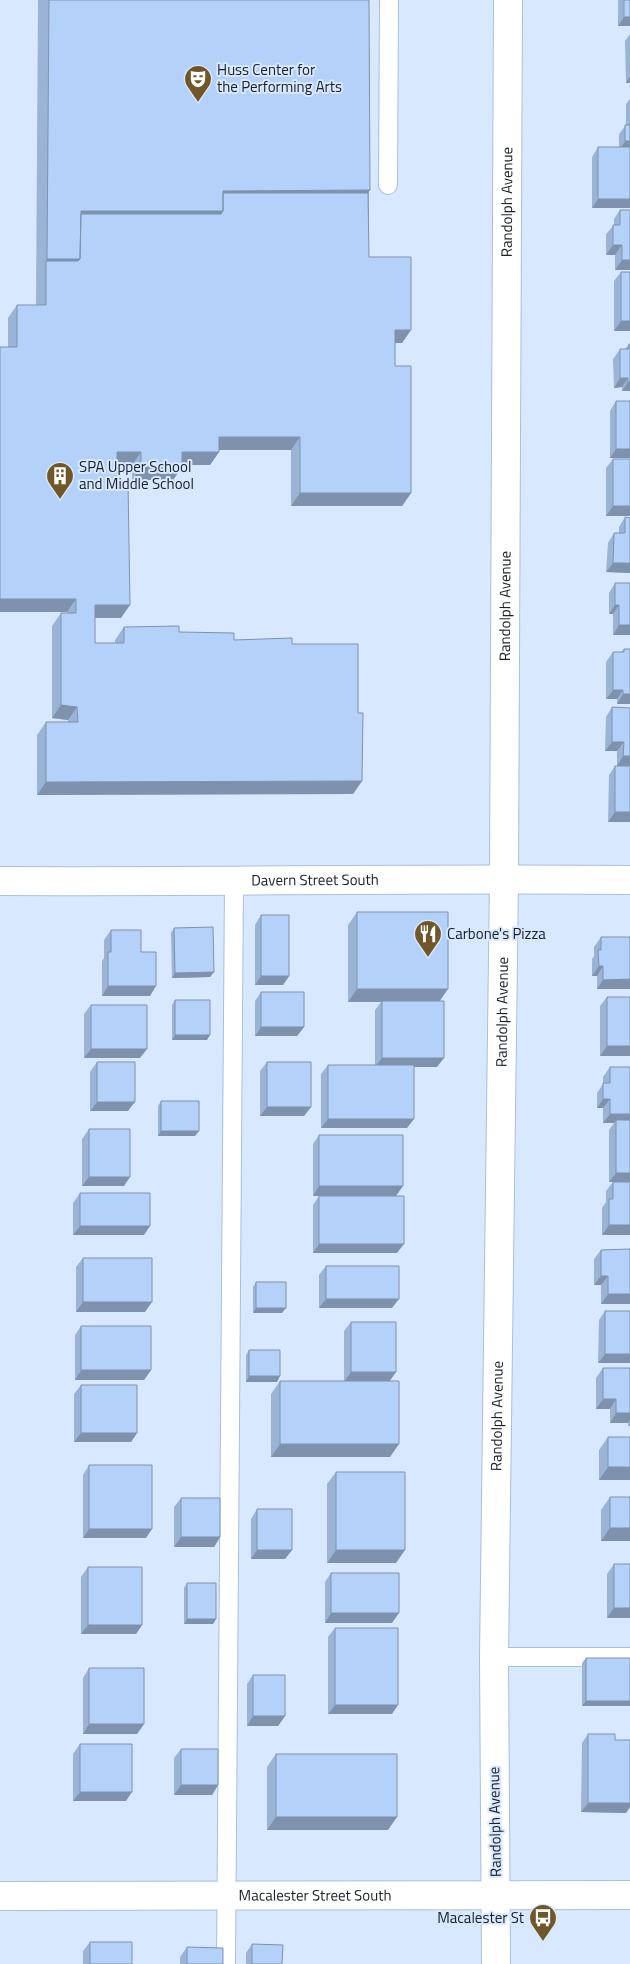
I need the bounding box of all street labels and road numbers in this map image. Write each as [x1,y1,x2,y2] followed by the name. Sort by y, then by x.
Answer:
[495,147,518,257] street label: Randolph Avenue
[493,551,516,661] street label: Randolph Avenue
[251,868,379,892] street label: Davern Street South
[490,957,514,1067] street label: Randolph Avenue
[484,1361,509,1471] street label: Randolph Avenue
[482,1767,507,1877] street label: Randolph Avenue
[239,1883,391,1907] street label: Macalester Street South

